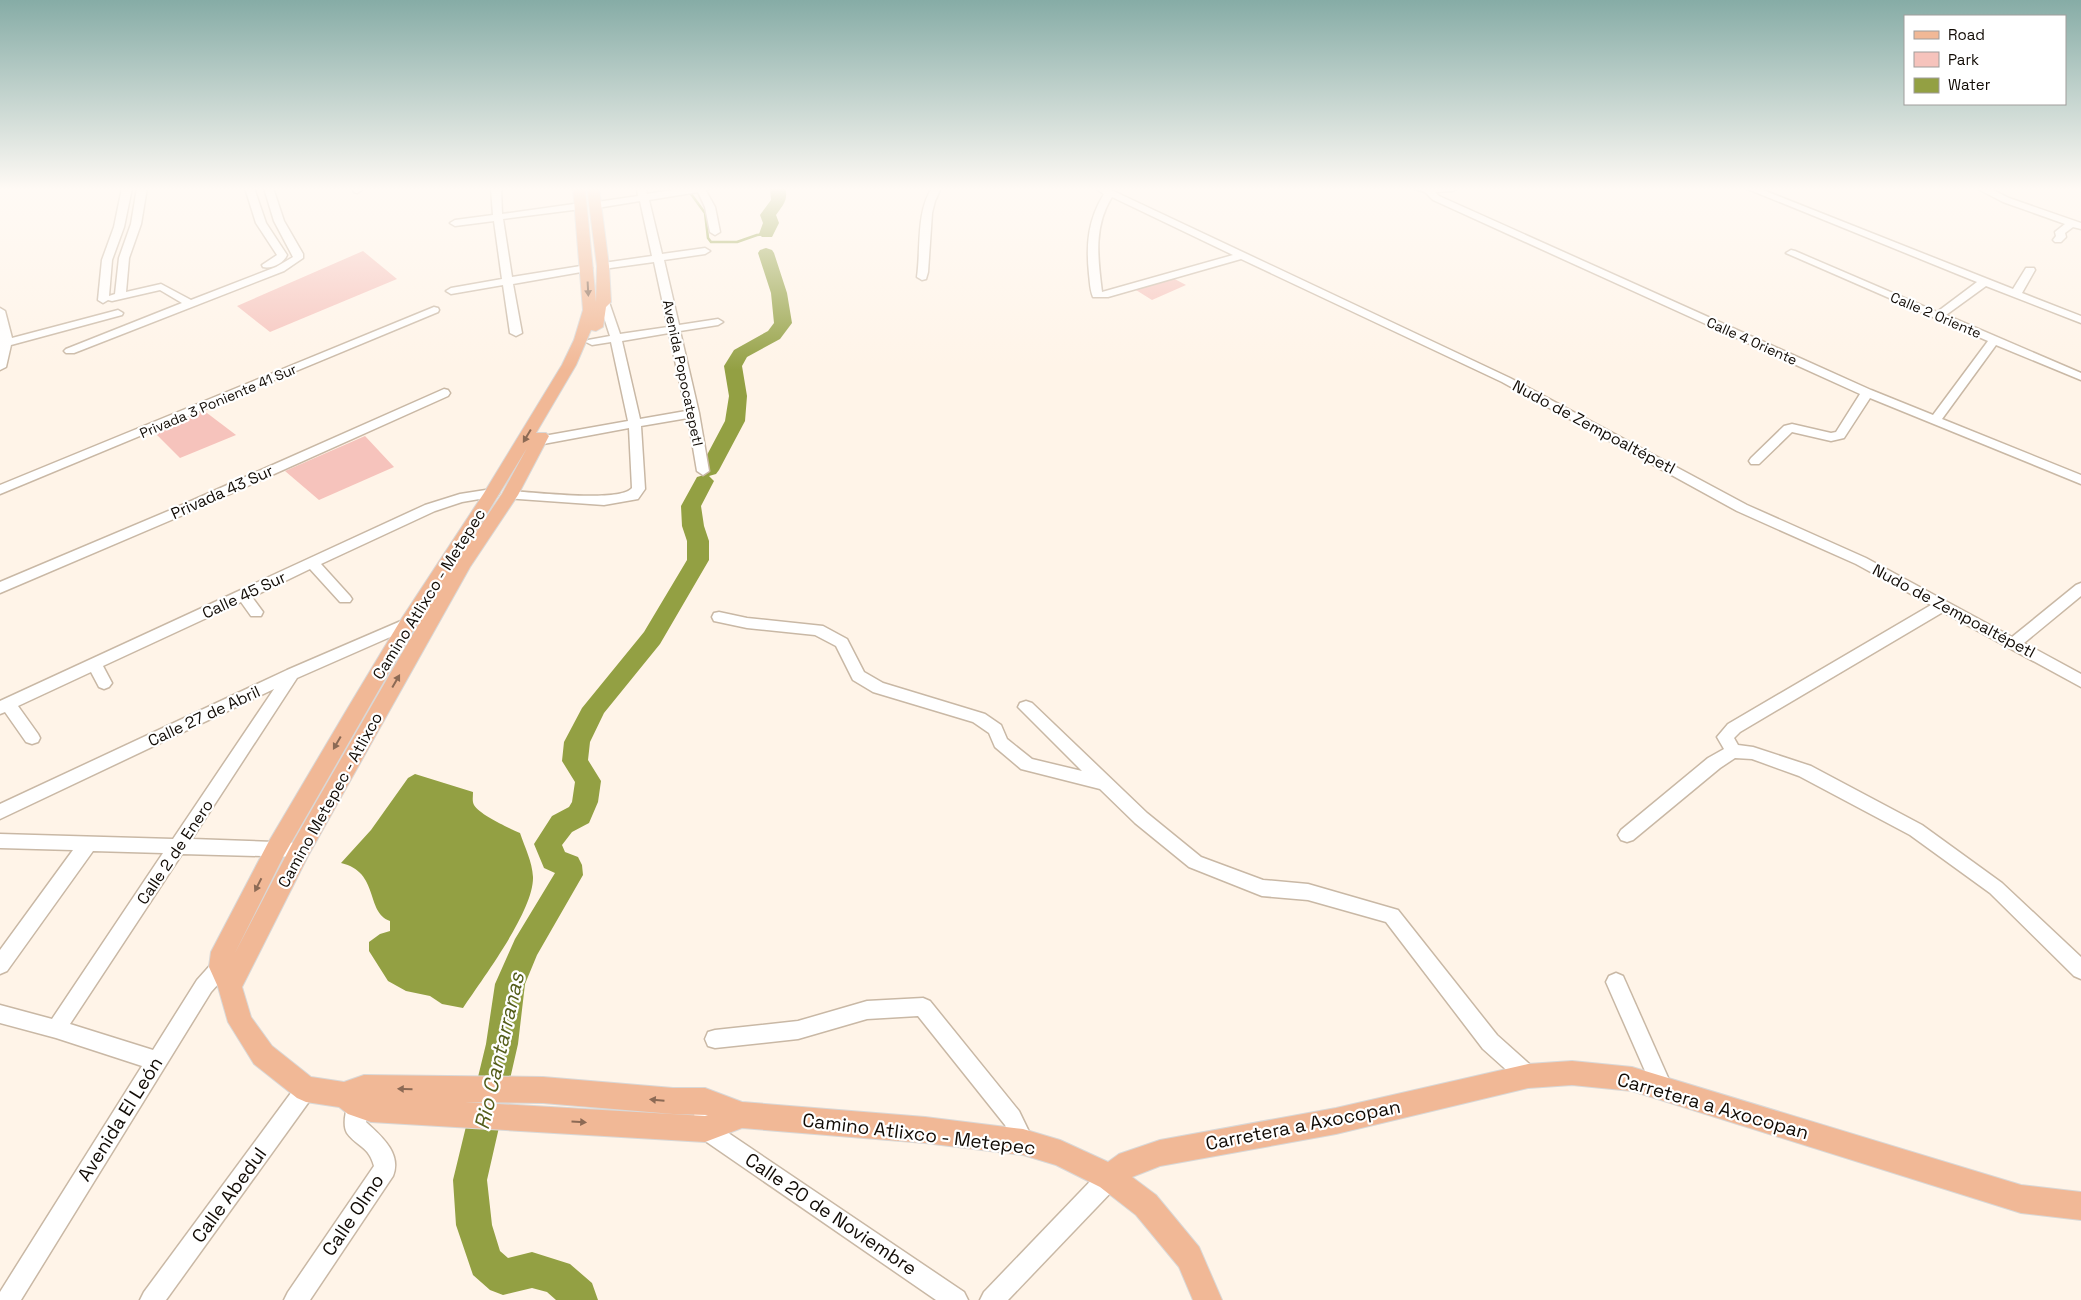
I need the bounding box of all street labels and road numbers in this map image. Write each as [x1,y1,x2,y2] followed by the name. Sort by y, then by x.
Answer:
[1888,288,1984,342] street label: Calle 2 Oriente
[659,298,707,448] street label: Avenida Popocatepetl
[1704,313,1800,369] street label: Calle 4 Oriente
[137,360,299,442] street label: Privada 3 Poniente 41 Sur
[1509,375,1679,479] street label: Nudo de Zempoaltépetl
[168,460,276,524] street label: Privada 43 Sur
[368,505,490,683] street label: Camino Atlixco - Metepec
[1869,559,2039,663] street label: Nudo de Zempoaltépetl
[199,566,289,624] street label: Calle 45 Sur
[145,681,263,751] street label: Calle 27 de Abril
[273,708,387,892] street label: Camino Metepec - Atlixco
[132,795,218,909] street label: Calle 2 de Enero
[72,1052,168,1186] street label: Avenida El León
[1614,1067,1812,1145] street label: Carretera a Axocopan
[1203,1094,1403,1156] street label: Carretera a Axocopan
[801,1107,1037,1161] street label: Camino Atlixco - Metepec
[186,1142,272,1248] street label: Calle Abedul
[740,1147,922,1281] street label: Calle 20 de Noviembre
[316,1169,390,1261] street label: Calle Olmo

